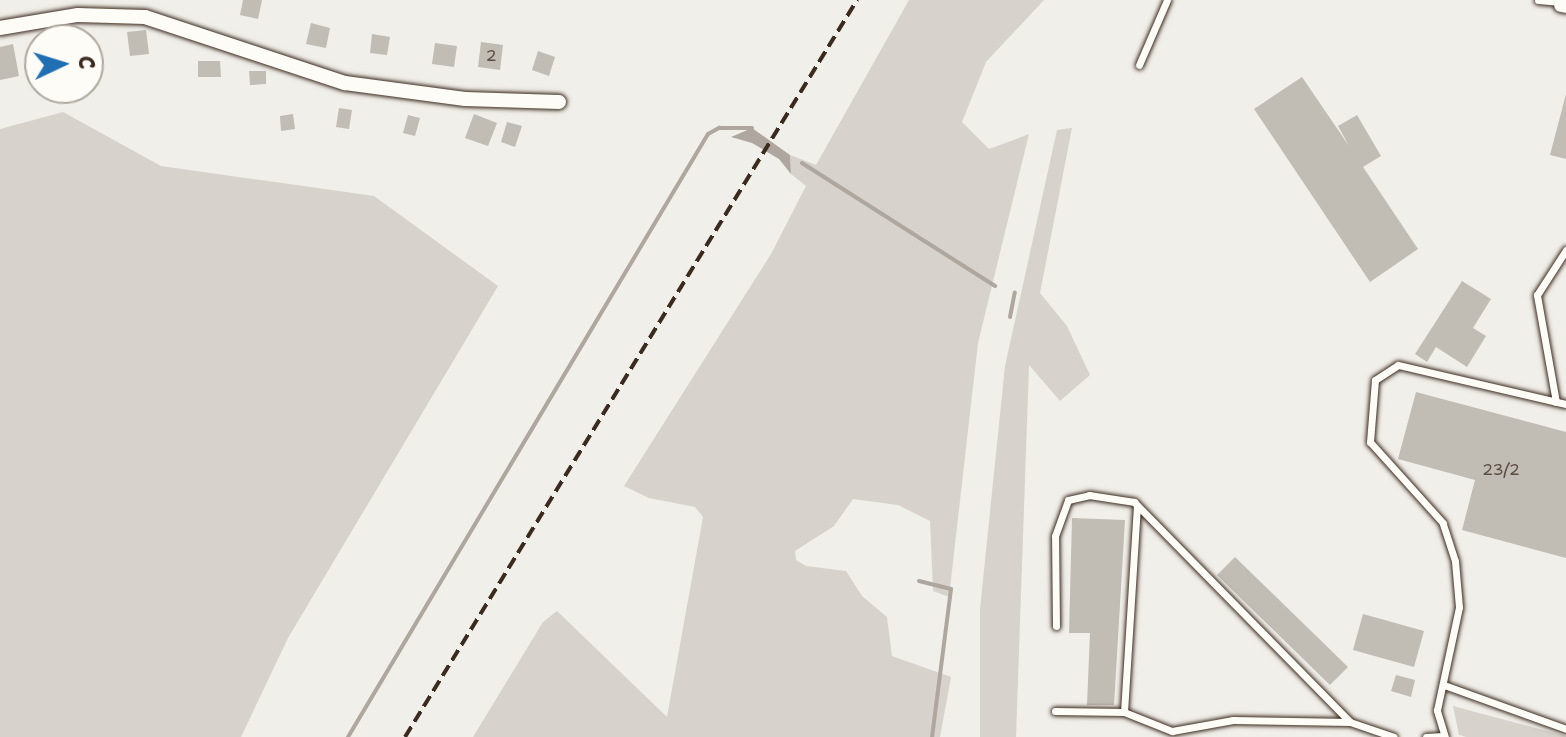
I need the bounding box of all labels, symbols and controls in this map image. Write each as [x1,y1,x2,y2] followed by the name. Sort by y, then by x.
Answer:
[24,24,104,104] north arrow
[485,46,497,66] house number: 2
[72,55,101,70] text: С
[1482,460,1520,480] house number: 23/2

